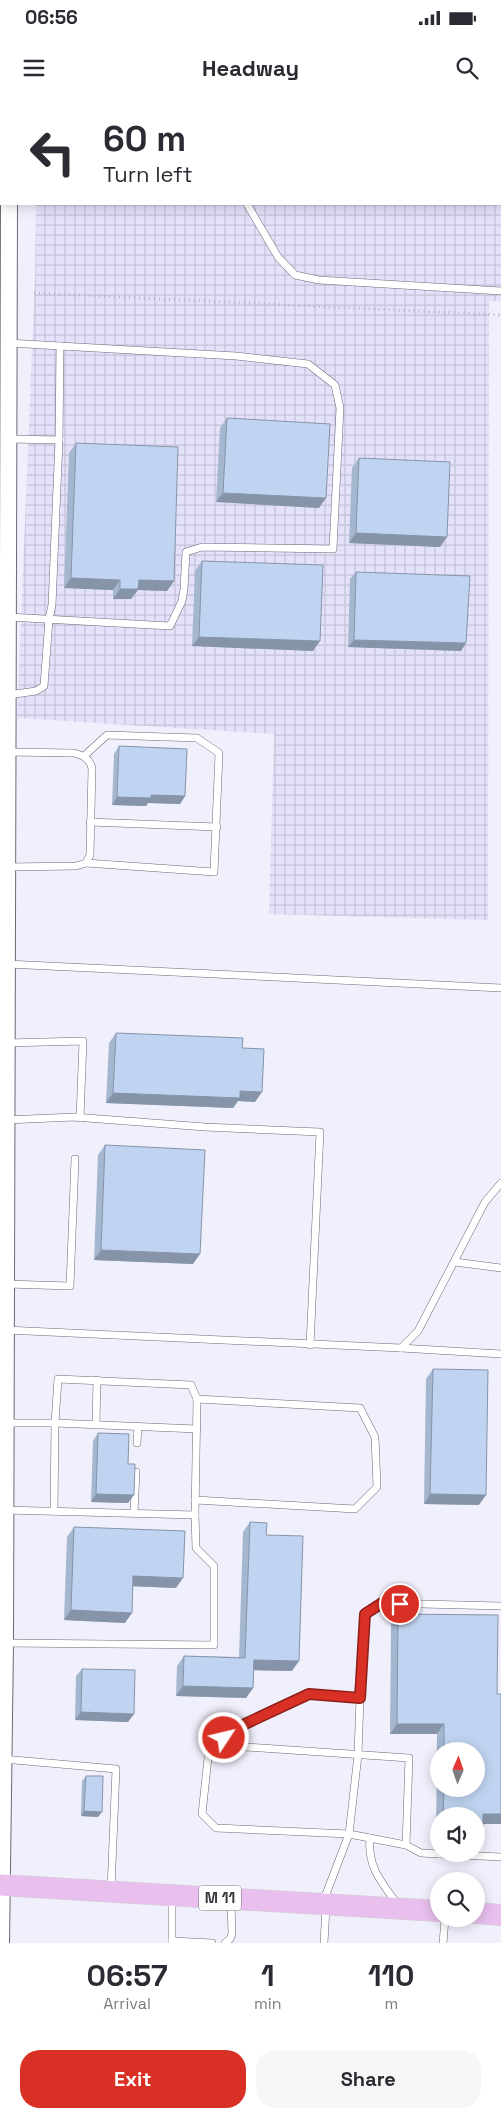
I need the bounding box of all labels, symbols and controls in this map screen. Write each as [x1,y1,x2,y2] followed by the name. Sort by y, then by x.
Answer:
[25,5,78,30] text: 06:56
[20,54,48,82] icon: menu
[202,54,299,82] text: Headway
[453,54,481,82] icon: search
[103,117,186,161] text: 60 m
[20,120,85,185] icon: left
[103,160,193,188] text: Turn left
[379,1583,421,1625] pin
[386,1590,414,1618] icon: arrive
[197,1711,249,1763] position arrow
[430,1742,485,1798] north arrow
[430,1742,485,1927] map controls
[430,1807,485,1862] button: sound
[430,1872,485,1927] button: search
[199,1886,241,1910] road number: M 11
[86,1956,168,1995] text: 06:57
[261,1956,275,1995] text: 1
[368,1956,415,1995] text: 110
[103,1993,151,2014] text: Arrival
[254,1993,282,2014] text: min
[384,1993,398,2014] text: m
[20,2050,246,2108] button: Exit
[256,2050,481,2108] button: Share

